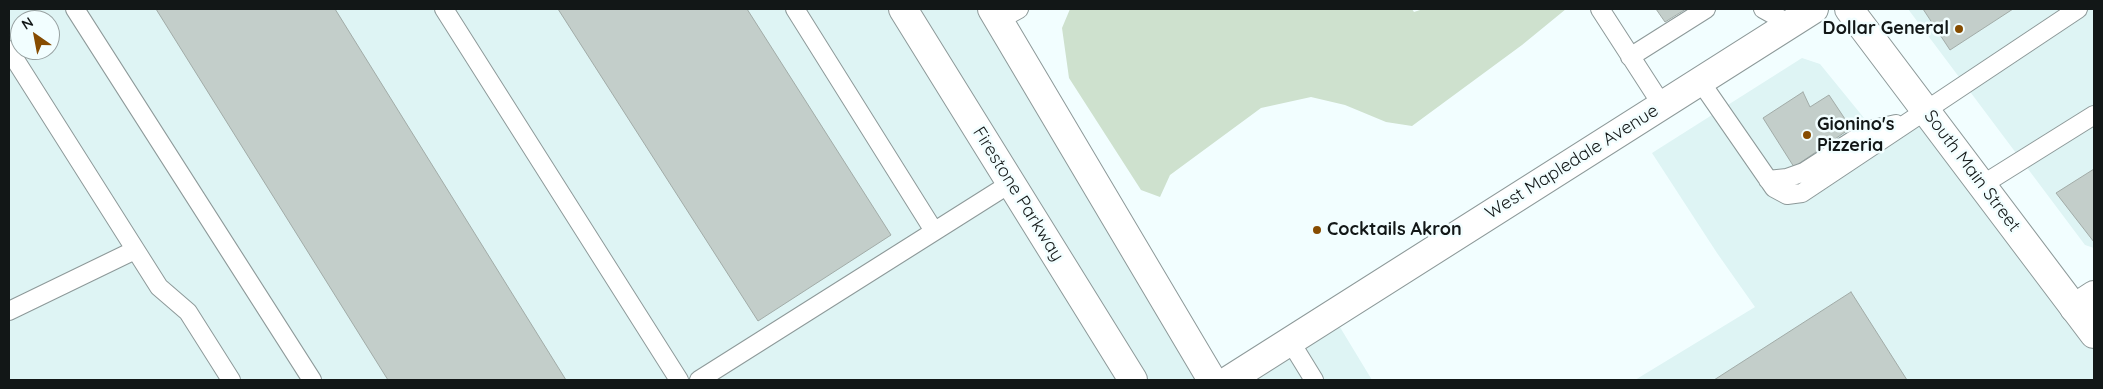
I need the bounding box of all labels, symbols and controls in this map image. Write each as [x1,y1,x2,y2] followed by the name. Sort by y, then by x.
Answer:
[10,10,60,60] north arrow
[18,13,37,34] text: N
[1823,18,1949,40] place label: Dollar General
[1953,23,1965,35] marker: Dollar General
[1481,100,1663,224] street label: West Mapledale Avenue
[1919,106,2025,236] street label: South Main Street
[1817,114,1894,156] place label: Gionino's Pizzeria
[968,123,1068,265] street label: Firestone Parkway
[1801,129,1813,141] marker: Gionino's Pizzeria
[1327,219,1462,241] place label: Cocktails Akron
[1311,224,1323,236] marker: Cocktails Akron

